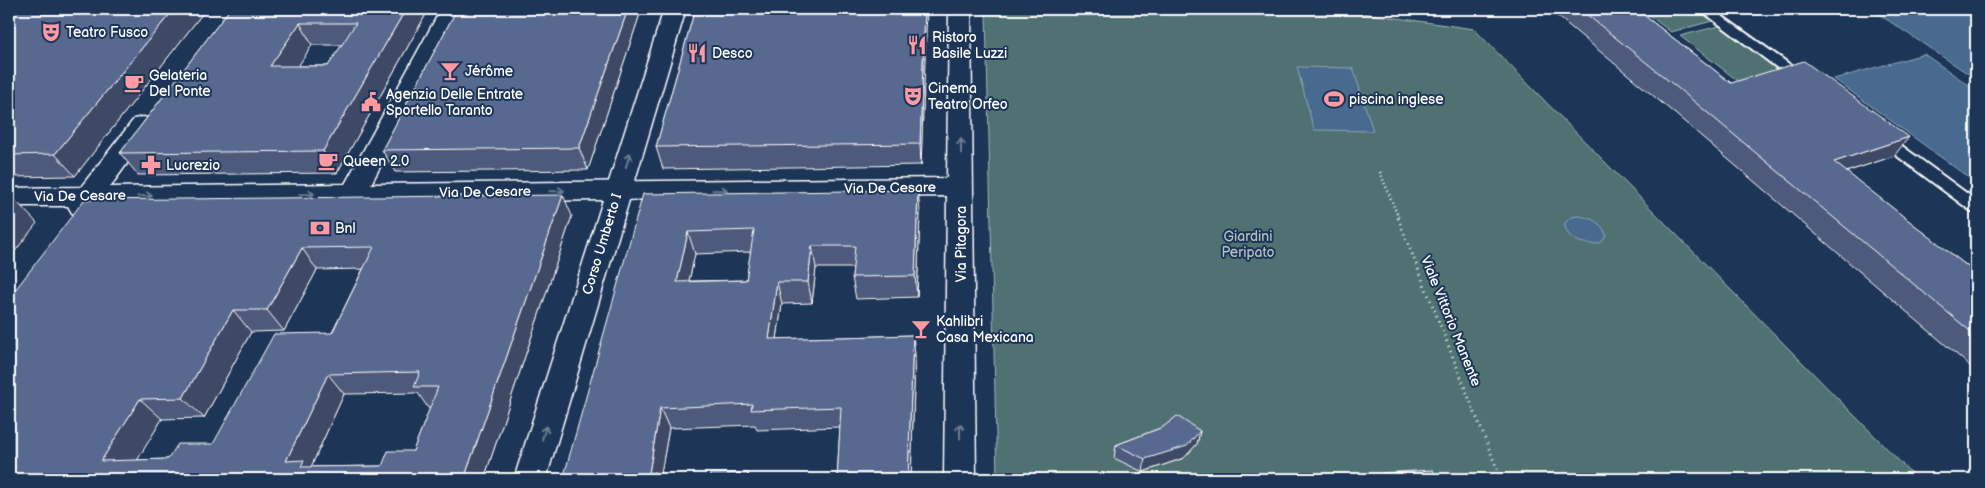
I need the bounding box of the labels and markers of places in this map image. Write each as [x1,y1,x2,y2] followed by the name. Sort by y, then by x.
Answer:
[40,21,62,43] theatre icon: Teatro Fusco
[66,24,148,41] place label: Teatro Fusco
[932,29,1007,62] place label: Ristoro Basile Luzzi
[906,34,928,56] restaurant icon: Ristoro Basile Luzzi
[686,42,708,64] restaurant icon: Desco
[712,45,753,62] place label: Desco
[439,60,461,82] bar icon: Jérôme
[465,63,513,80] place label: Jérôme
[149,67,211,100] place label: Gelateria Del Ponte
[123,72,145,94] cafe icon: Gelateria Del Ponte
[928,80,1008,113] place label: Cinema Teatro Orfeo
[902,85,924,107] theatre icon: Cinema Teatro Orfeo
[386,86,523,119] place label: Agenzia Delle Entrate Sportello Taranto
[1323,88,1345,110] sports icon: piscina inglese
[360,91,382,113] public building icon: Agenzia Delle Entrate Sportello Taranto
[1349,91,1443,108] place label: piscina inglese
[317,150,339,172] cafe icon: Queen 2.0
[343,153,409,170] place label: Queen 2.0
[140,154,162,176] pharmacy icon: Lucrezio
[166,157,220,174] place label: Lucrezio
[309,217,331,239] bank icon: Bnl
[335,220,356,237] place label: Bnl
[936,313,1034,346] place label: Kahlibri Casa Mexicana
[910,318,932,340] bar icon: Kahlibri Casa Mexicana

